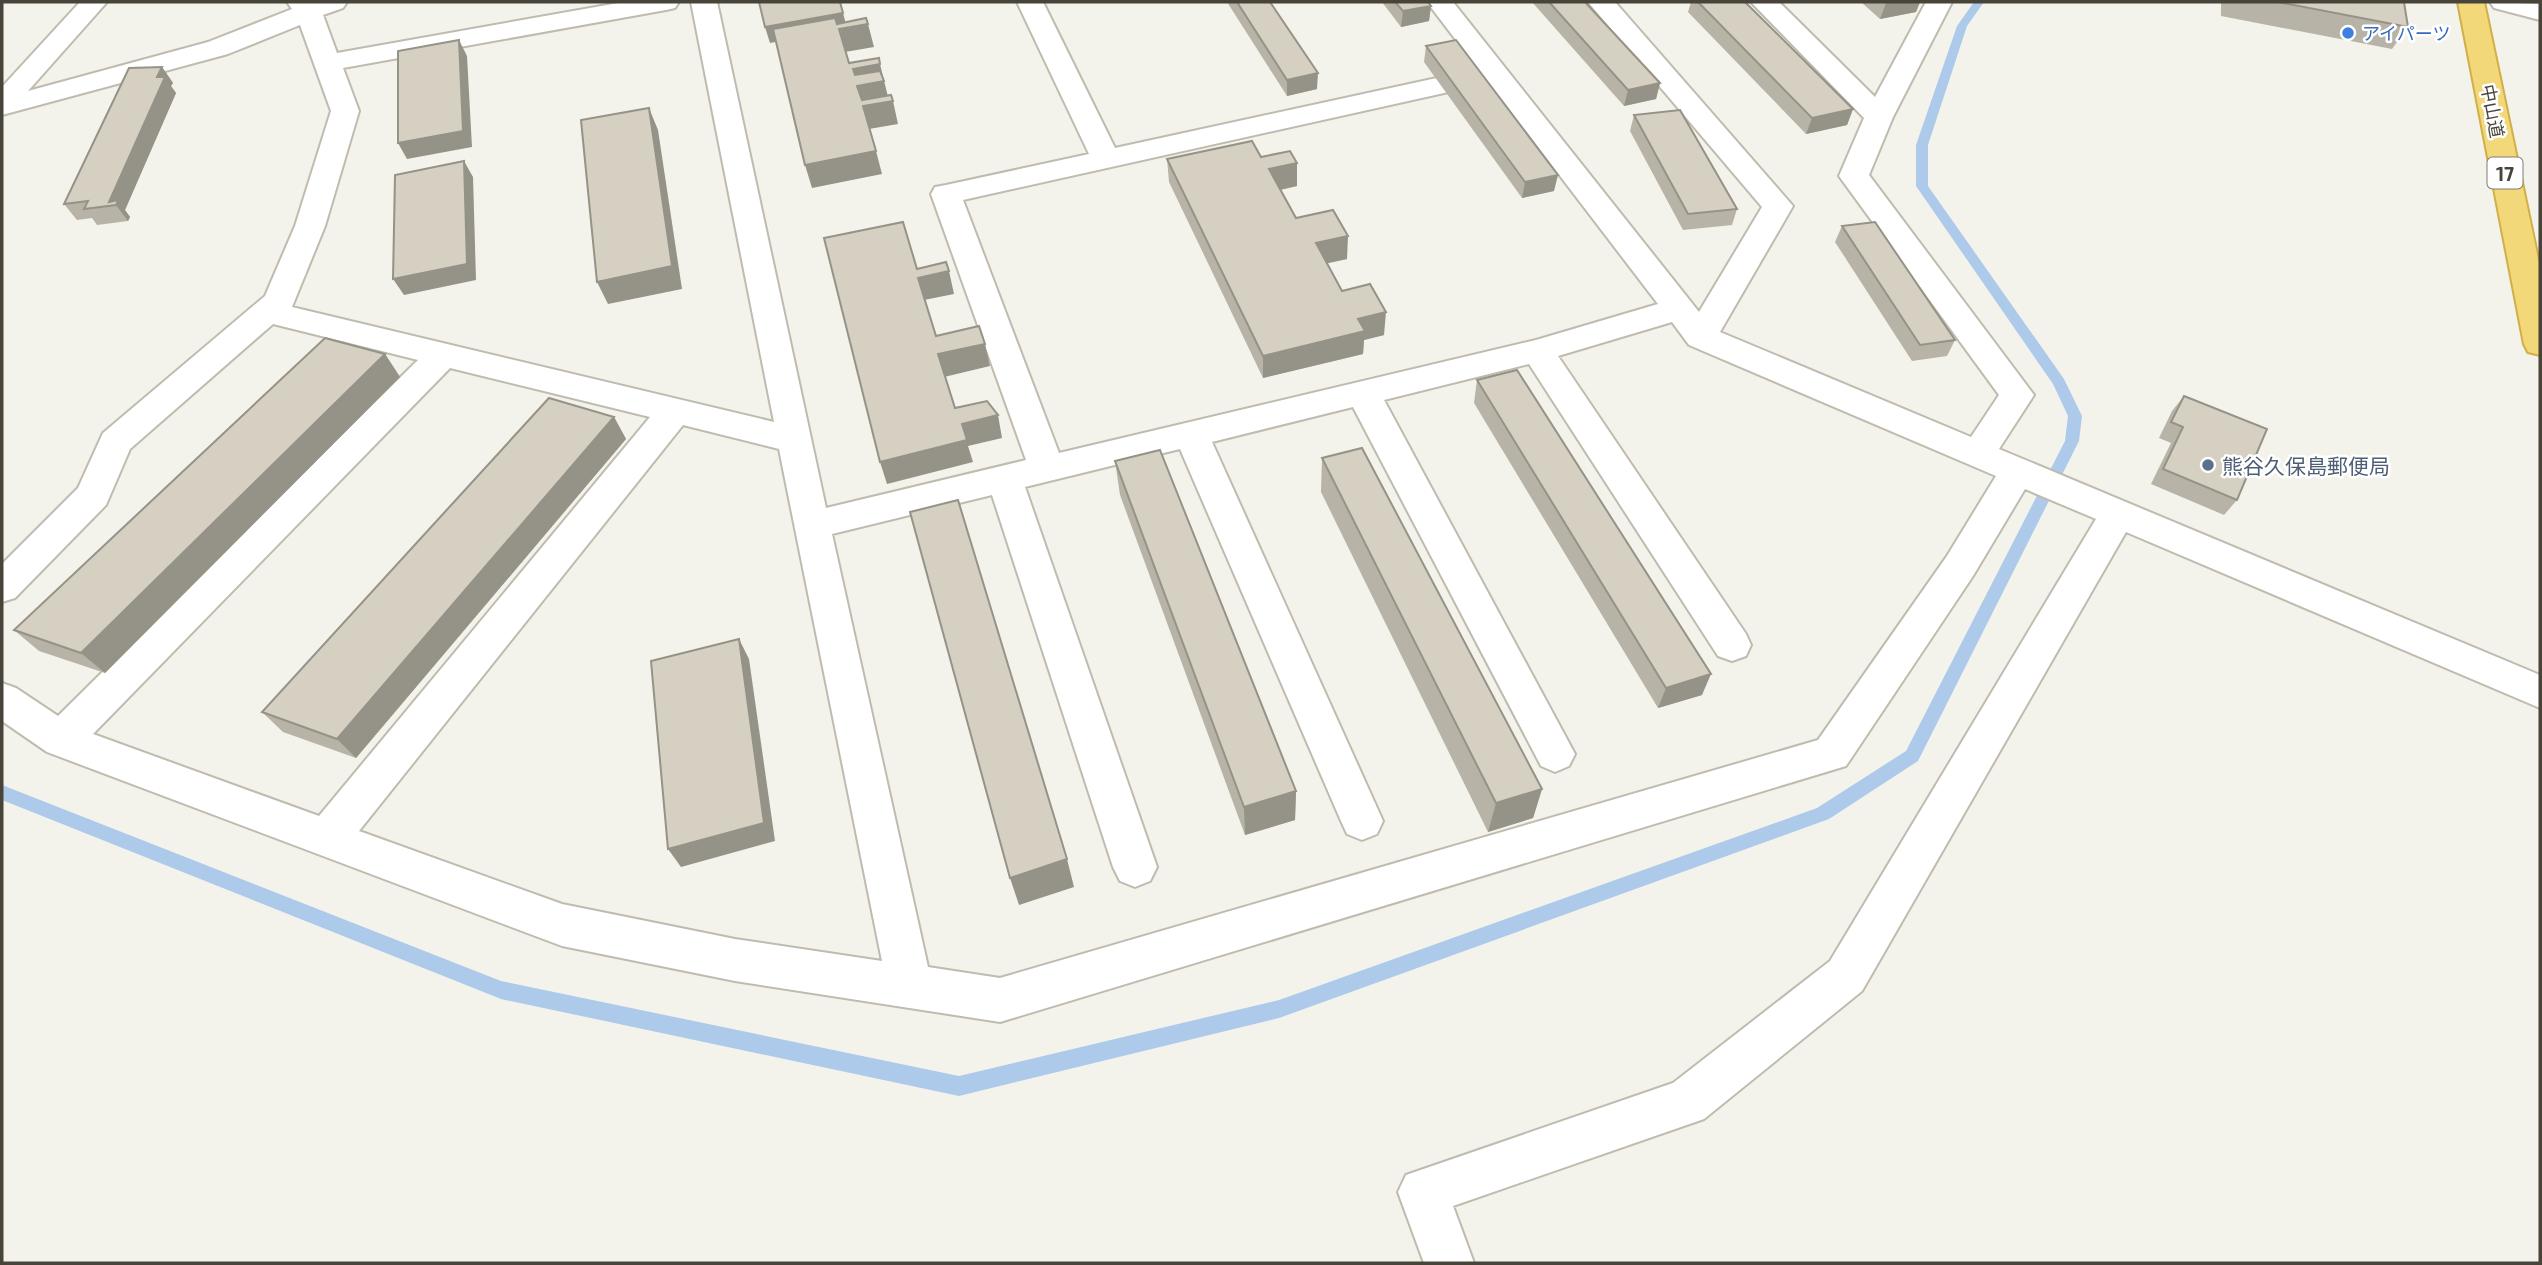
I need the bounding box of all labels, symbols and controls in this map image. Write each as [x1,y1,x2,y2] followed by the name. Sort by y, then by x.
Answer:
[2362,22,2450,44] place label: アイパーツ
[2340,25,2356,41] marker: アイパーツ
[2477,82,2509,140] street label: 中山道
[2488,158,2522,188] road number: 17
[2222,453,2390,478] place label: 熊谷久保島郵便局
[2200,457,2216,473] marker: 熊谷久保島郵便局

